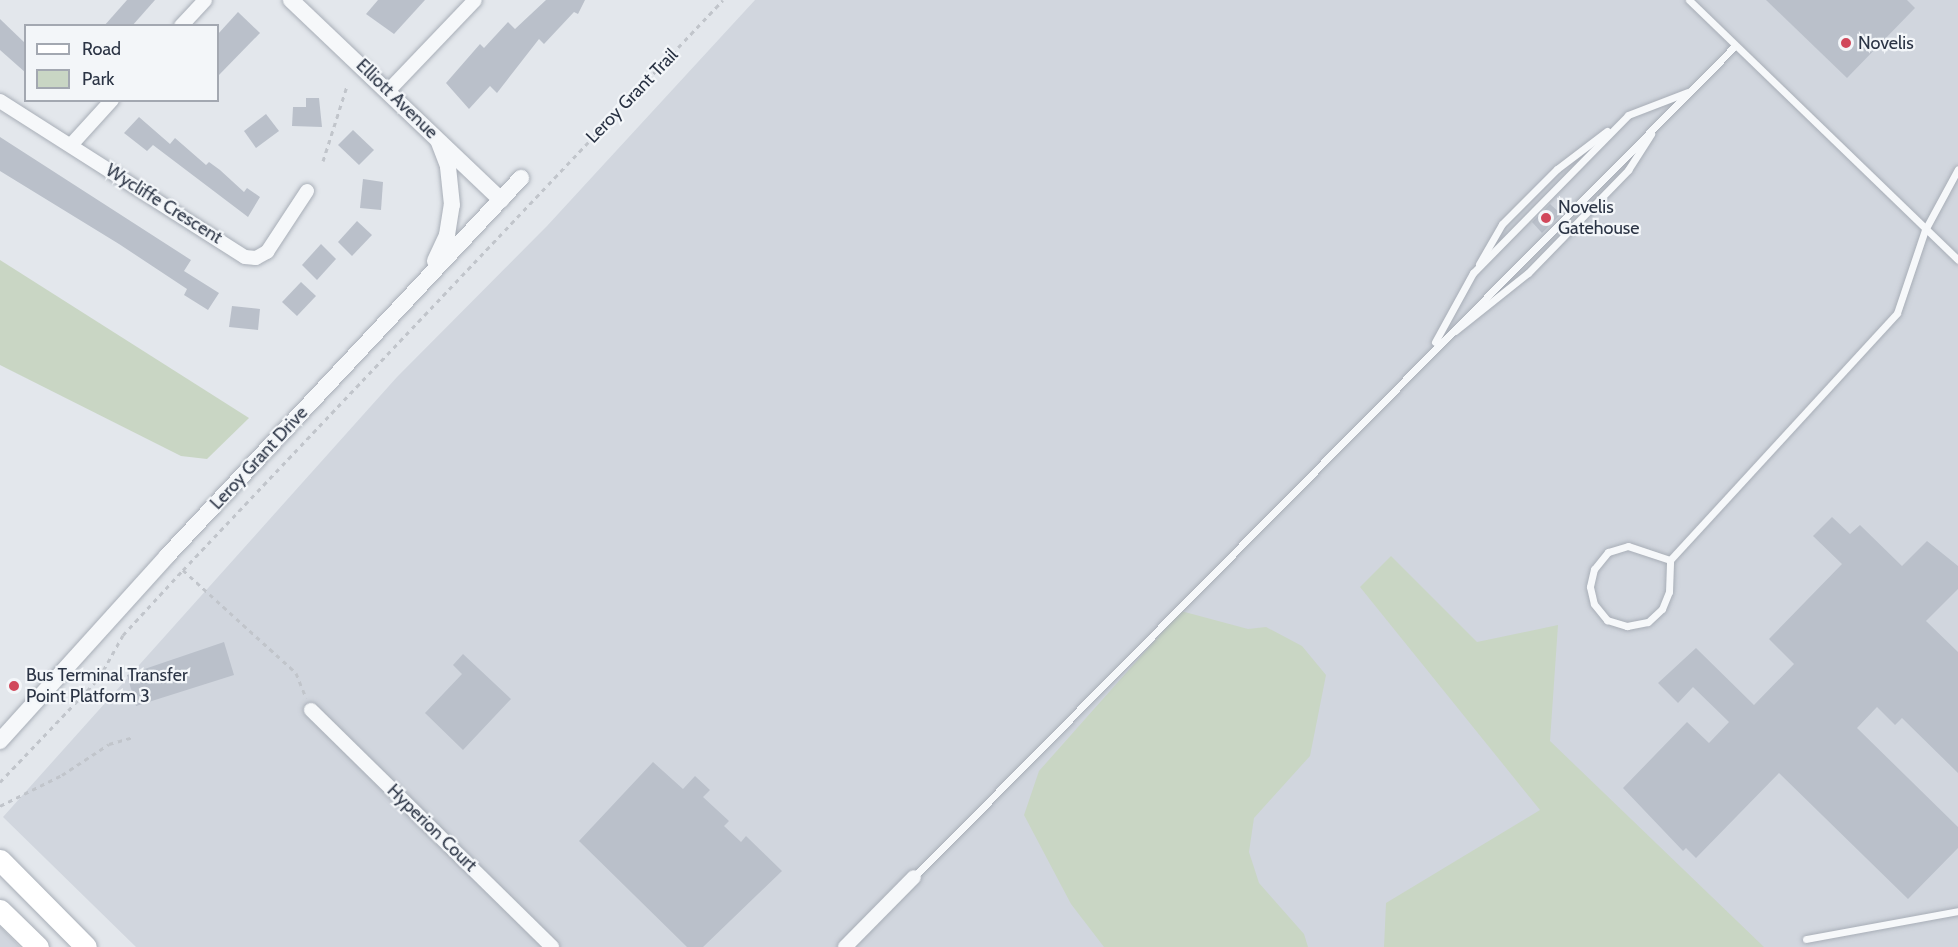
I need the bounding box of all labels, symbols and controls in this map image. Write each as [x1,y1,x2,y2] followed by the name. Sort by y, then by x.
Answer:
[24,24,219,102] legend
[1858,32,1914,54] place label: Novelis
[1839,36,1853,50] marker: Novelis
[82,38,121,60] text: Road
[582,44,682,148] street label: Leroy Grant Trail
[352,55,442,143] street label: Elliott Avenue
[82,68,114,90] text: Park
[102,160,226,248] street label: Wycliffe Crescent
[1558,197,1640,240] place label: Novelis Gatehouse
[1539,211,1553,225] marker: Novelis Gatehouse
[206,402,312,514] street label: Leroy Grant Drive
[26,665,188,708] place label: Bus Terminal Transfer Point Platform 3
[7,679,21,693] marker: Bus Terminal Transfer Point Platform 3
[383,780,481,876] street label: Hyperion Court

